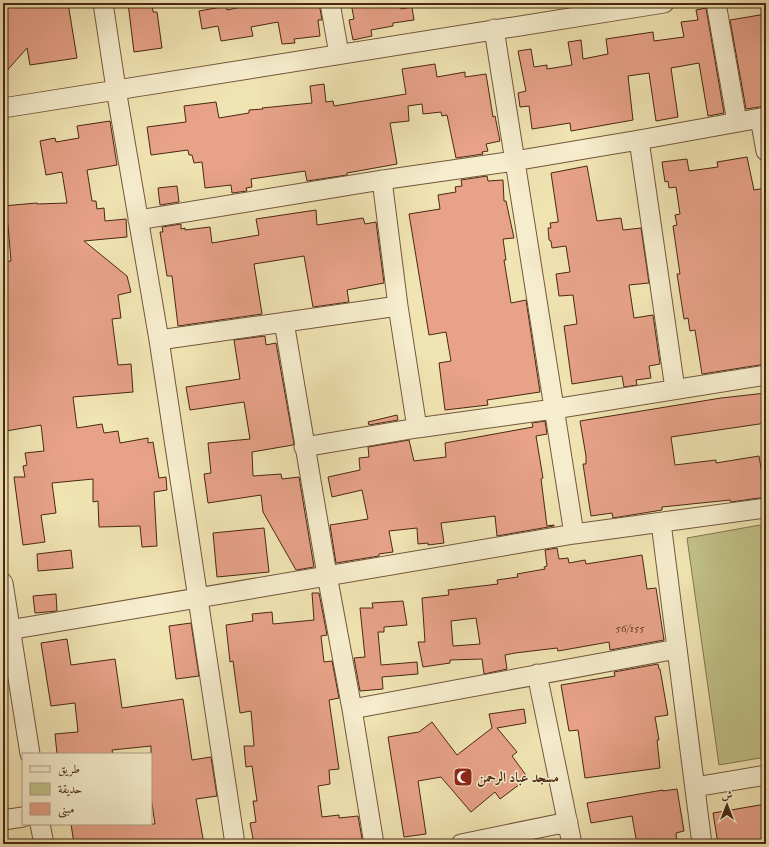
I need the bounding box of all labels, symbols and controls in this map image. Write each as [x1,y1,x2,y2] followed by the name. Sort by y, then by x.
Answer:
[615,621,645,636] house number: 56/155
[22,753,152,825] legend
[58,762,80,777] text: طريق
[452,766,474,788] mosque icon: مسجد عباد الرحمن
[477,769,559,787] place label: مسجد عباد الرحمن
[58,782,82,797] text: حديقة
[707,785,747,825] north arrow
[722,789,733,802] text: ش
[58,802,74,818] text: مبنى

